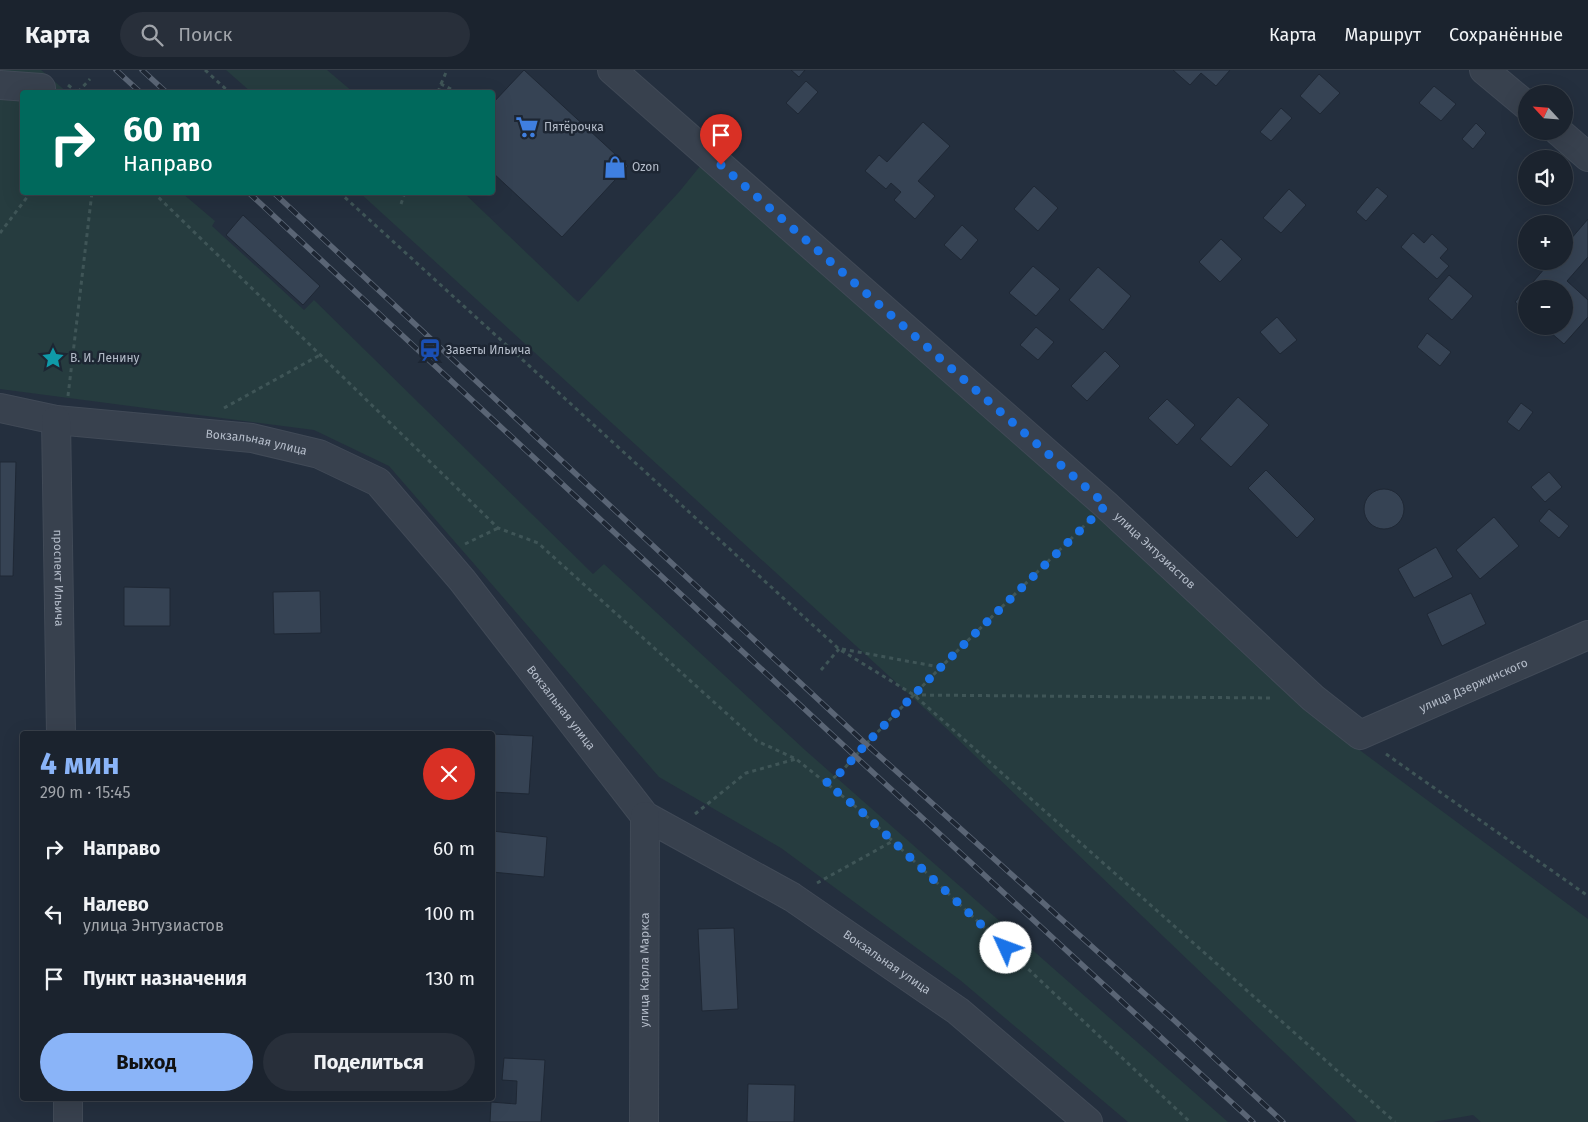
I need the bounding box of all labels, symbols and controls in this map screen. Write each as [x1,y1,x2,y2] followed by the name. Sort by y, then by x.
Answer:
[120,12,470,57] search box
[25,21,90,49] text: Карта
[138,21,166,49] icon: search
[178,23,232,46] text: Поиск
[1269,24,1317,46] text: Карта
[1345,24,1421,46] text: Маршрут
[1449,24,1563,46] text: Сохранённые
[1518,85,1572,140] north arrow
[1518,85,1573,335] map controls
[123,108,201,150] text: 60 m
[40,110,105,175] icon: right
[514,114,540,140] supermarket icon: Пятёрочка
[700,114,742,165] pin
[544,120,604,134] place label: Пятёрочка
[707,121,735,149] icon: arrive
[123,150,213,177] text: Направо
[1518,150,1573,205] button: sound
[602,154,628,180] shop icon: Ozon
[632,160,659,174] place label: Ozon
[1518,215,1573,270] button: +
[1518,280,1573,335] button: −
[417,337,443,363] station icon: Заветы Ильича
[446,343,531,357] place label: Заветы Ильича
[40,345,66,371] place icon: В. И. Ленину
[70,351,139,365] place label: В. И. Ленину
[205,427,309,458] street label: Вокзальная улица
[1111,509,1198,592] street label: улица Энтузиастов
[51,529,66,627] street label: проспект Ильича
[1417,655,1530,715] street label: улица Дзержинского
[524,663,598,753] street label: Вокзальная улица
[40,746,120,782] text: 4 мин
[423,748,475,800] button: close
[40,783,130,802] text: 290 m · 15:45
[40,835,68,863] icon: right
[83,837,160,860] text: Направо
[433,837,475,860] text: 60 m
[83,893,149,916] text: Налево
[40,900,68,928] icon: left
[424,902,475,925] text: 100 m
[637,912,652,1028] street label: улица Карла Маркса
[83,916,224,935] text: улица Энтузиастов
[979,921,1031,973] position arrow
[841,927,933,997] street label: Вокзальная улица
[40,965,68,993] icon: arrive
[83,967,247,990] text: Пункт назначения
[425,967,475,990] text: 130 m
[40,1033,253,1091] button: Выход
[263,1033,475,1091] button: Поделиться

